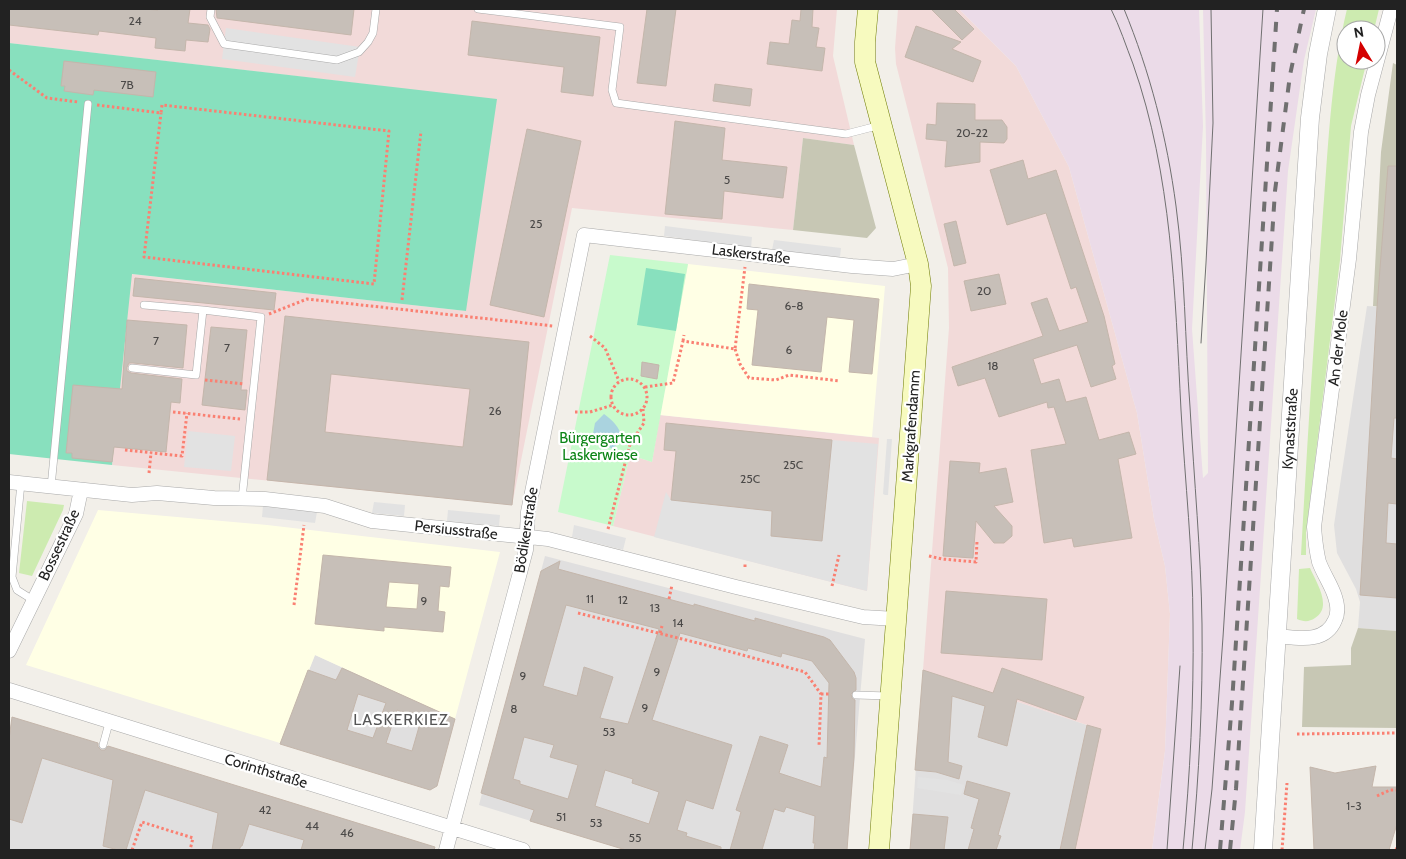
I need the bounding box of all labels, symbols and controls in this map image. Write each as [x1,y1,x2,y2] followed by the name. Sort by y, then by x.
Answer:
[128,13,142,28] house number: 24
[1336,20,1386,70] north arrow
[1352,22,1365,42] text: N
[120,77,134,92] house number: 7B
[956,125,988,140] house number: 20-22
[724,172,730,187] house number: 5
[530,216,542,231] house number: 25
[711,240,792,268] street label: Laskerstraße
[977,283,991,298] house number: 20
[784,298,804,313] house number: 6-8
[1324,309,1352,387] street label: An der Mole
[153,333,159,348] house number: 7
[224,340,230,355] house number: 7
[786,342,793,357] house number: 6
[987,358,999,373] house number: 18
[898,369,924,483] street label: Markgrafendamm
[1278,387,1302,470] street label: Kynaststraße
[488,403,502,418] house number: 26
[559,429,641,464] park label: Bürgergarten Laskerwiese
[783,457,803,472] house number: 25C
[740,471,760,486] house number: 25C
[510,485,542,574] street label: Bödikerstraße
[35,506,83,584] street label: Bossestraße
[413,517,499,543] street label: Persiusstraße
[586,591,594,606] house number: 11
[618,592,628,607] house number: 12
[421,593,428,608] house number: 9
[650,600,660,615] house number: 13
[673,615,683,630] house number: 14
[654,664,661,679] house number: 9
[520,668,527,683] house number: 9
[642,700,649,715] house number: 9
[510,701,518,716] house number: 8
[353,710,449,729] district label: LASKERKIEZ
[603,724,615,739] house number: 53
[222,750,310,792] street label: Corinthstraße
[1346,798,1362,813] house number: 1-3
[258,802,272,817] house number: 42
[556,809,566,824] house number: 51
[590,815,602,830] house number: 53
[305,818,319,833] house number: 44
[340,825,354,840] house number: 46
[629,830,641,845] house number: 55

